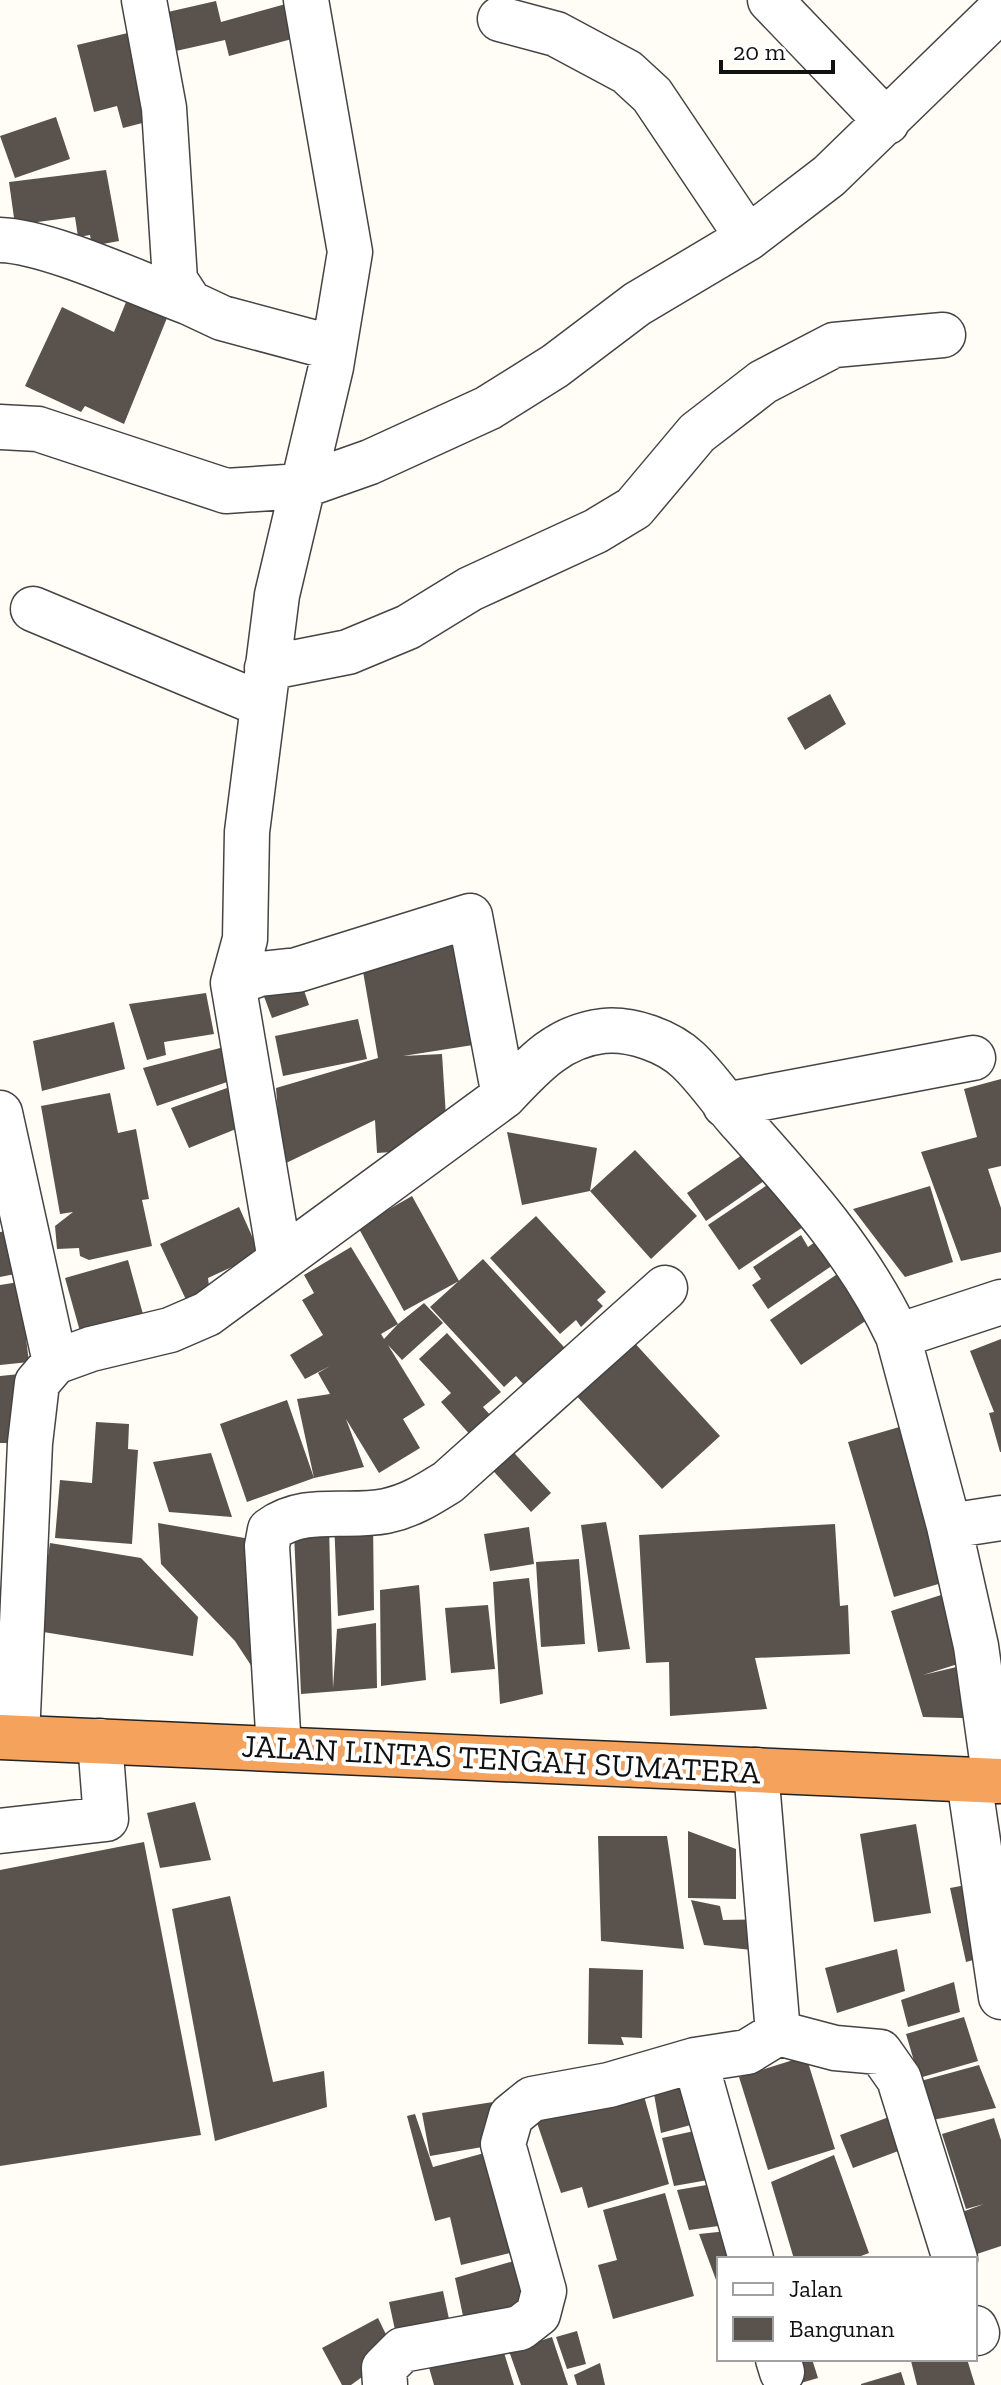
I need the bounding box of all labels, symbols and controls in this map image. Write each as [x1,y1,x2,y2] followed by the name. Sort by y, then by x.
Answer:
[721,24,833,74] scale bar
[733,37,786,66] text: 20 m
[241,1726,762,1792] street label: JALAN LINTAS TENGAH SUMATERA
[717,2257,977,2361] legend
[789,2274,843,2303] text: Jalan
[789,2314,895,2343] text: Bangunan

